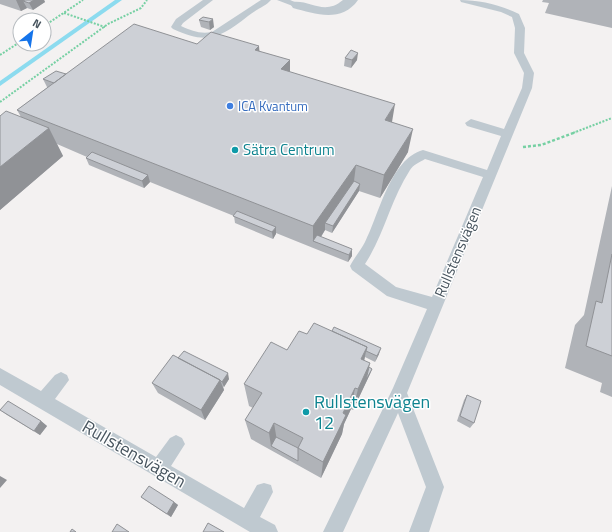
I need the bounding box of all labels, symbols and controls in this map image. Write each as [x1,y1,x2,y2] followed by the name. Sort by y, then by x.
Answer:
[12,12,52,52] north arrow
[30,15,44,32] text: N
[238,96,308,116] place label: ICA Kvantum
[225,101,235,111] marker: ICA Kvantum
[243,138,334,161] place label: Sätra Centrum
[230,145,240,155] marker: Sätra Centrum
[428,203,487,301] street label: Rullstensvägen
[314,388,430,436] place label: Rullstensvägen 12
[301,407,311,417] marker: Rullstensvägen 12
[77,413,191,494] street label: Rullstensvägen

